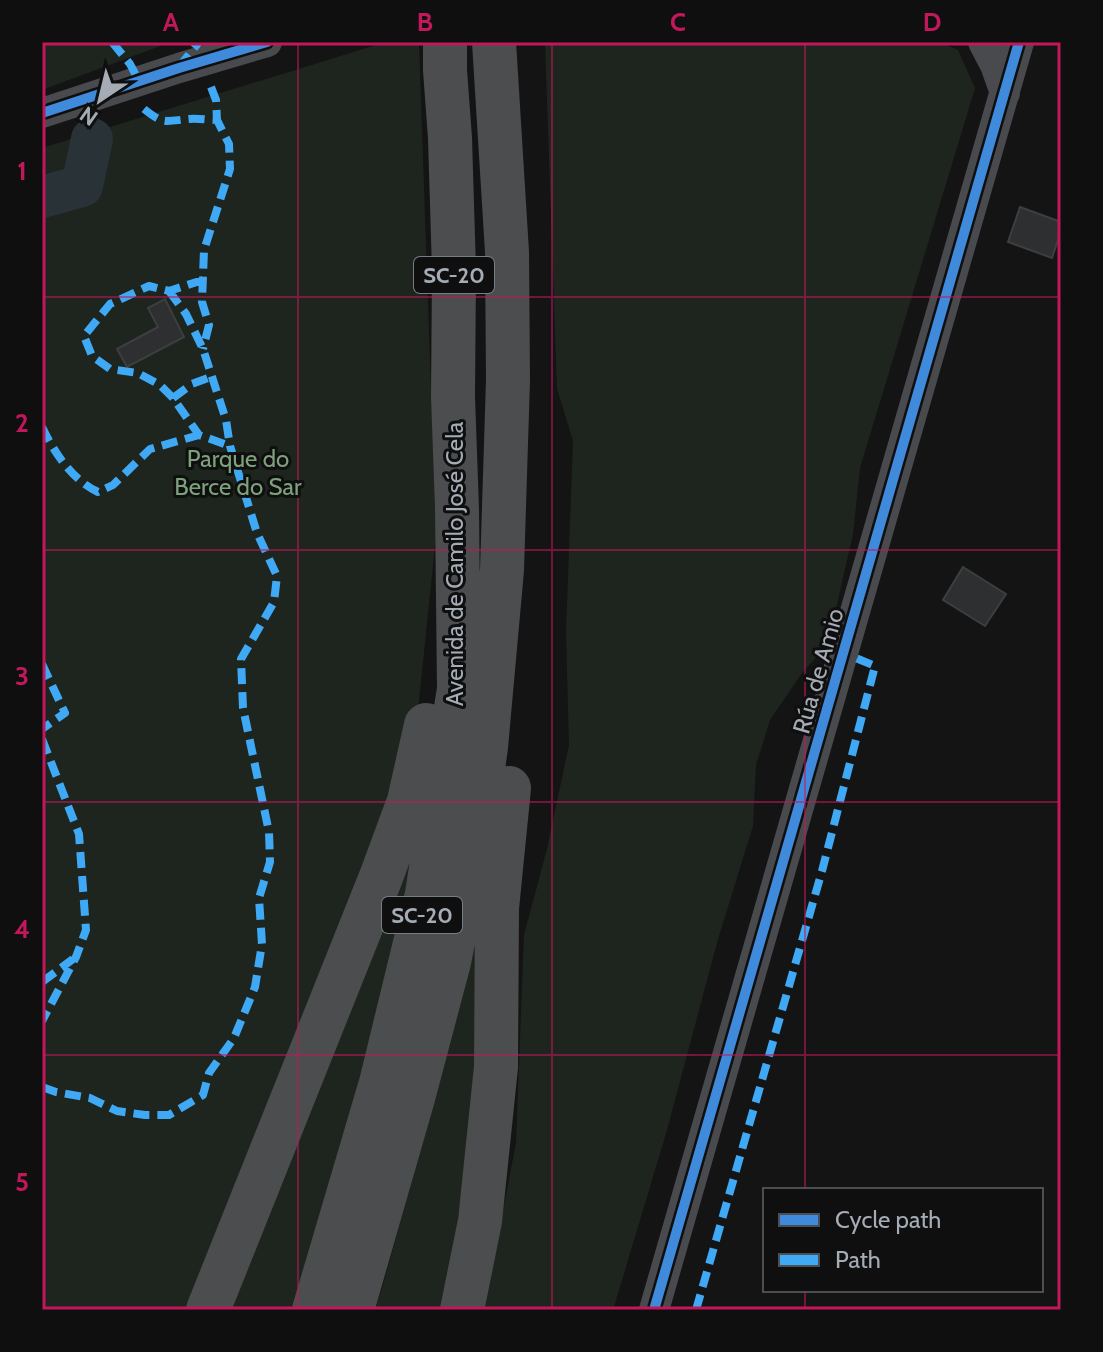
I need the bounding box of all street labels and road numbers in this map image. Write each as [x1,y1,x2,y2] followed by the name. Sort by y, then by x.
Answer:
[414,257,494,293] road number: SC-20
[440,421,469,706] street label: Avenida de Camilo José Cela
[786,605,850,737] street label: Rúa de Amio
[382,897,462,933] road number: SC-20

